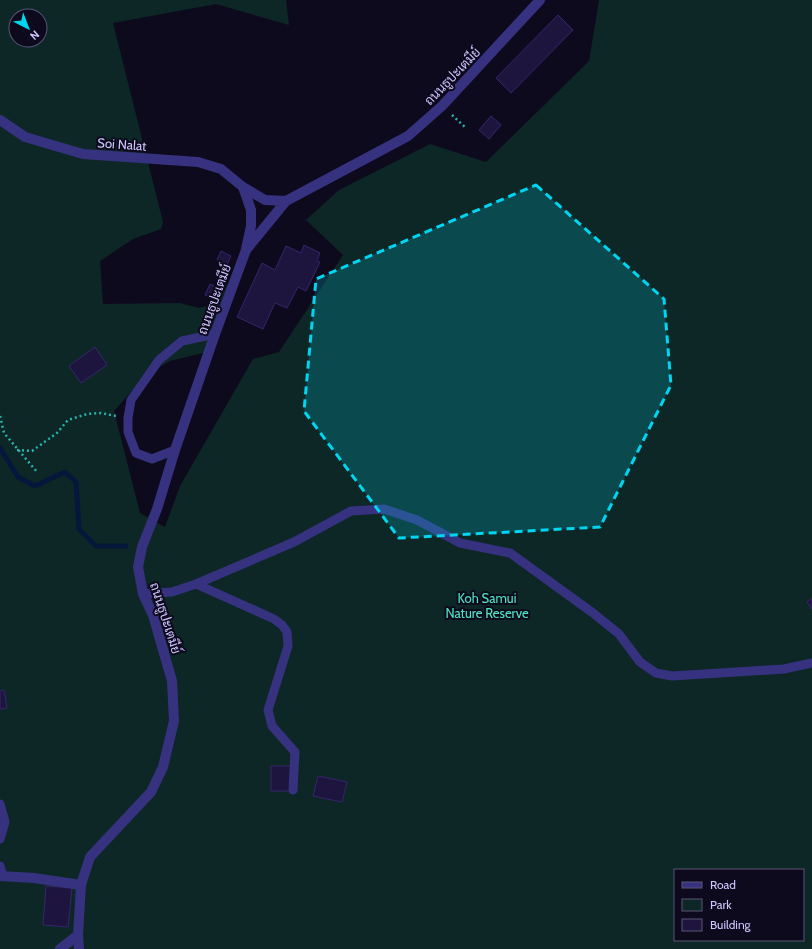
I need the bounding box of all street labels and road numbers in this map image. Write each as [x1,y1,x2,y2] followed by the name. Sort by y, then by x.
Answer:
[420,43,485,110] street label: ถนนธูปะเตมีย์
[97,134,148,154] street label: Soi Nalat
[193,261,236,337] street label: ถนนธูปะเตมีย์
[145,580,186,656] street label: ถนนธูปะเตมีย์

